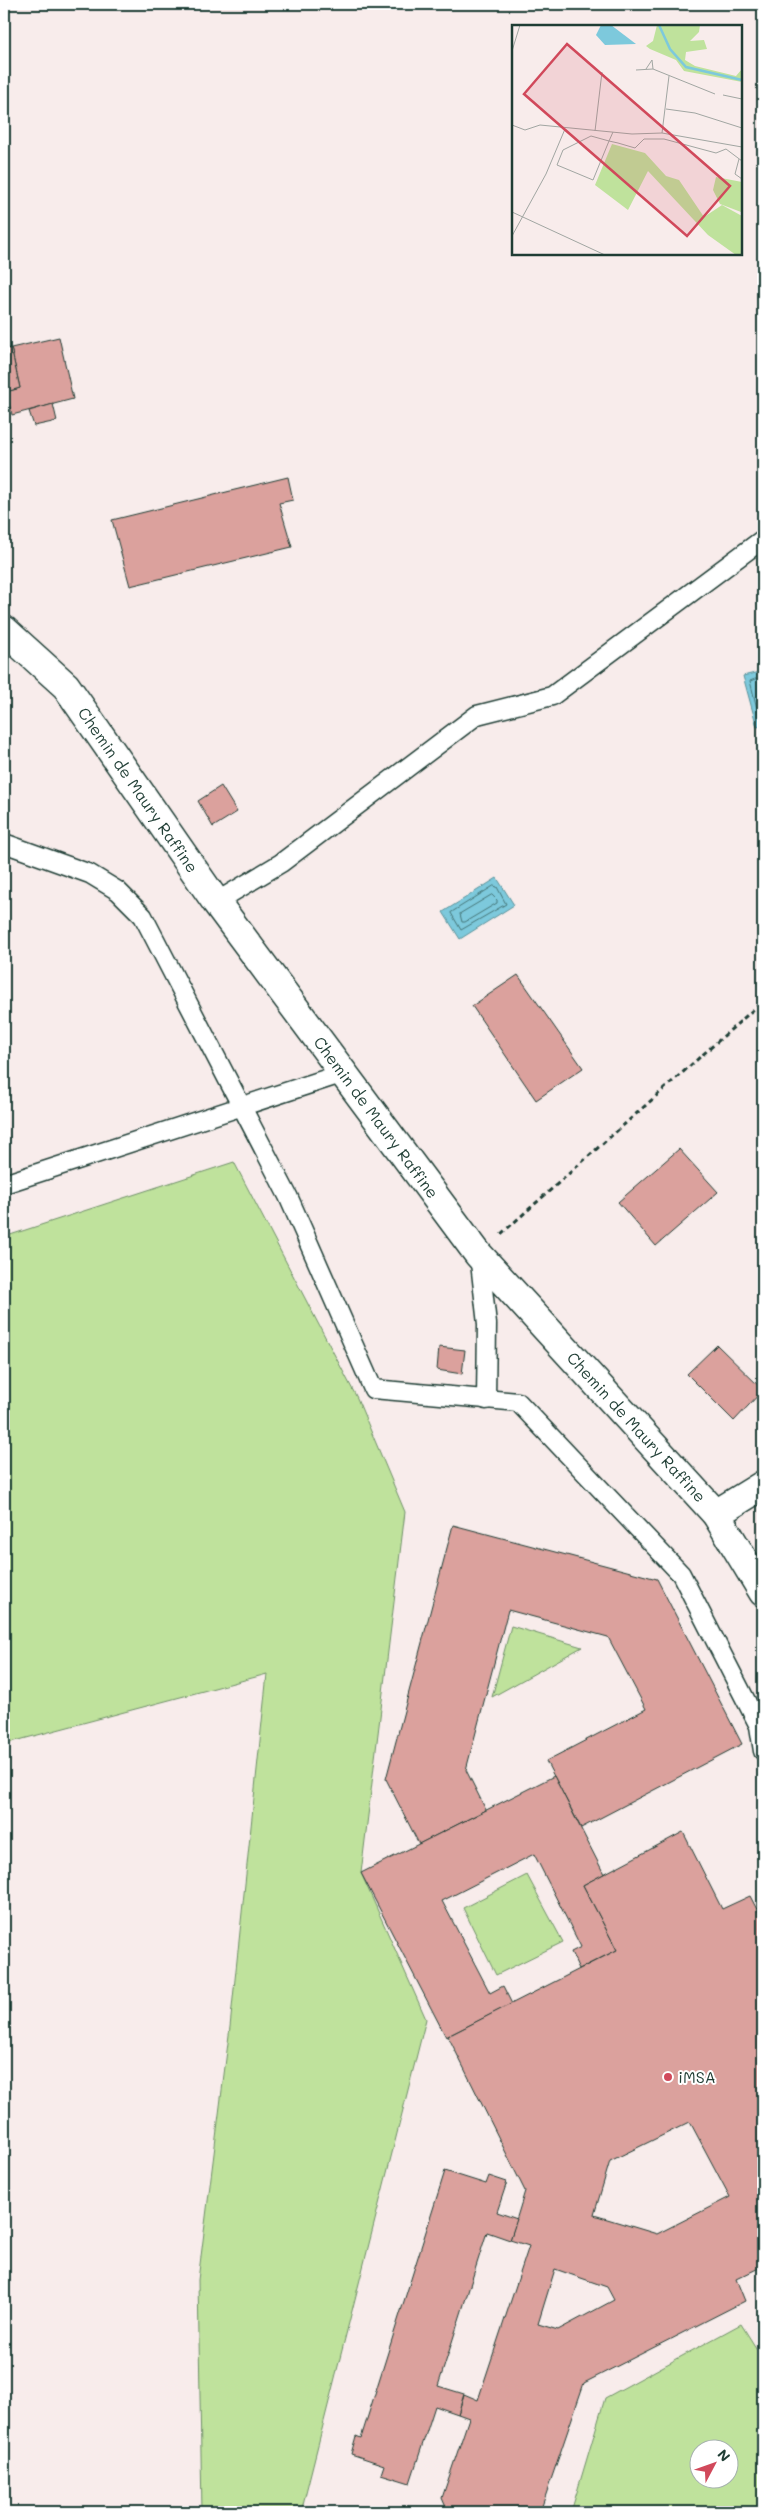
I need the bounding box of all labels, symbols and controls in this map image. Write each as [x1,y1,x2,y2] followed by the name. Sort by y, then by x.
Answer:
[512,25,742,255] inset map
[74,703,203,876] street label: Chemin de Maury Raffine
[310,1032,444,1202] street label: Chemin de Maury Raffine
[563,1347,711,1506] street label: Chemin de Maury Raffine
[678,2066,716,2087] place label: iMSA
[662,2071,674,2083] marker: iMSA
[690,2438,740,2488] north arrow
[714,2445,735,2465] text: N

